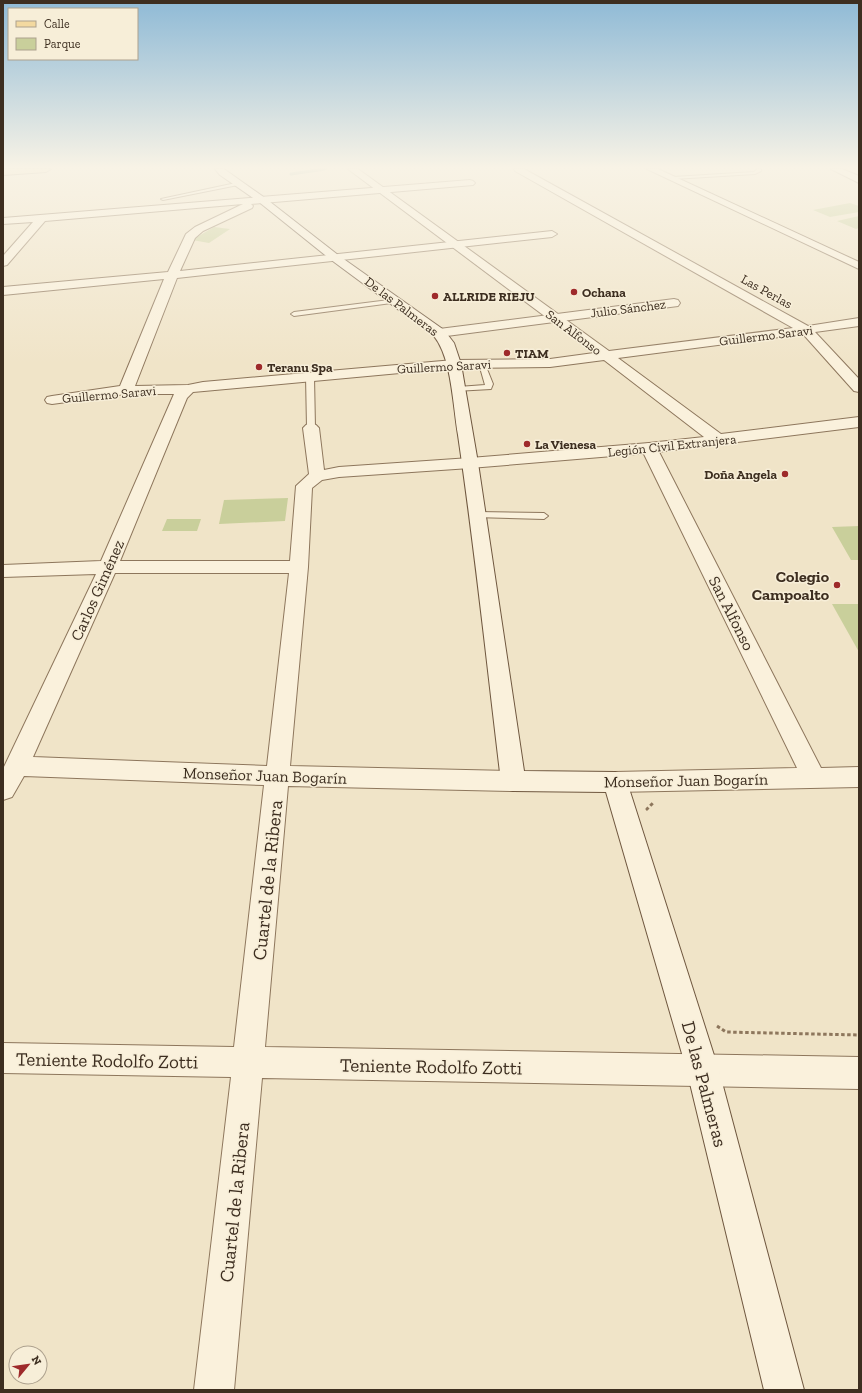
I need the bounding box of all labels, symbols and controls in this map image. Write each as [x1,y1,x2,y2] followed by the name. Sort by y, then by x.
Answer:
[8,8,138,60] legend
[44,17,70,31] text: Calle
[44,37,81,51] text: Parque
[739,271,795,312] street label: Las Perlas
[362,274,442,339] street label: De las Palmeras
[582,285,626,300] place label: Ochana
[569,287,579,297] marker: Ochana
[443,289,535,304] place label: ALLRIDE RIEJU
[430,291,440,301] marker: ALLRIDE RIEJU
[590,296,667,321] street label: Julio Sánchez
[543,307,605,358] street label: San Alfonso
[718,322,814,349] street label: Guillermo Saravi
[515,346,549,361] place label: TIAM
[502,348,512,358] marker: TIAM
[397,357,492,376] street label: Guillermo Saravi
[267,360,333,375] place label: Teranu Spa
[254,362,264,372] marker: Teranu Spa
[61,383,157,406] street label: Guillermo Saravi
[607,431,738,461] street label: Legión Civil Extranjera
[535,437,596,452] place label: La Vienesa
[522,439,532,449] marker: La Vienesa
[704,467,777,482] place label: Doña Angela
[780,469,790,479] marker: Doña Angela
[67,537,128,644] street label: Carlos Giménez
[752,567,830,604] place label: Colegio Campoalto
[705,573,758,654] street label: San Alfonso
[832,580,842,590] marker: Colegio Campoalto
[183,763,348,788] street label: Monseñor Juan Bogarín
[604,770,769,791] street label: Monseñor Juan Bogarín
[248,799,287,961] street label: Cuartel de la Ribera
[677,1019,732,1150] street label: De las Palmeras
[16,1047,198,1074] street label: Teniente Rodolfo Zotti
[340,1053,522,1080] street label: Teniente Rodolfo Zotti
[215,1121,254,1283] street label: Cuartel de la Ribera
[8,1345,48,1385] north arrow
[29,1354,44,1368] text: N

